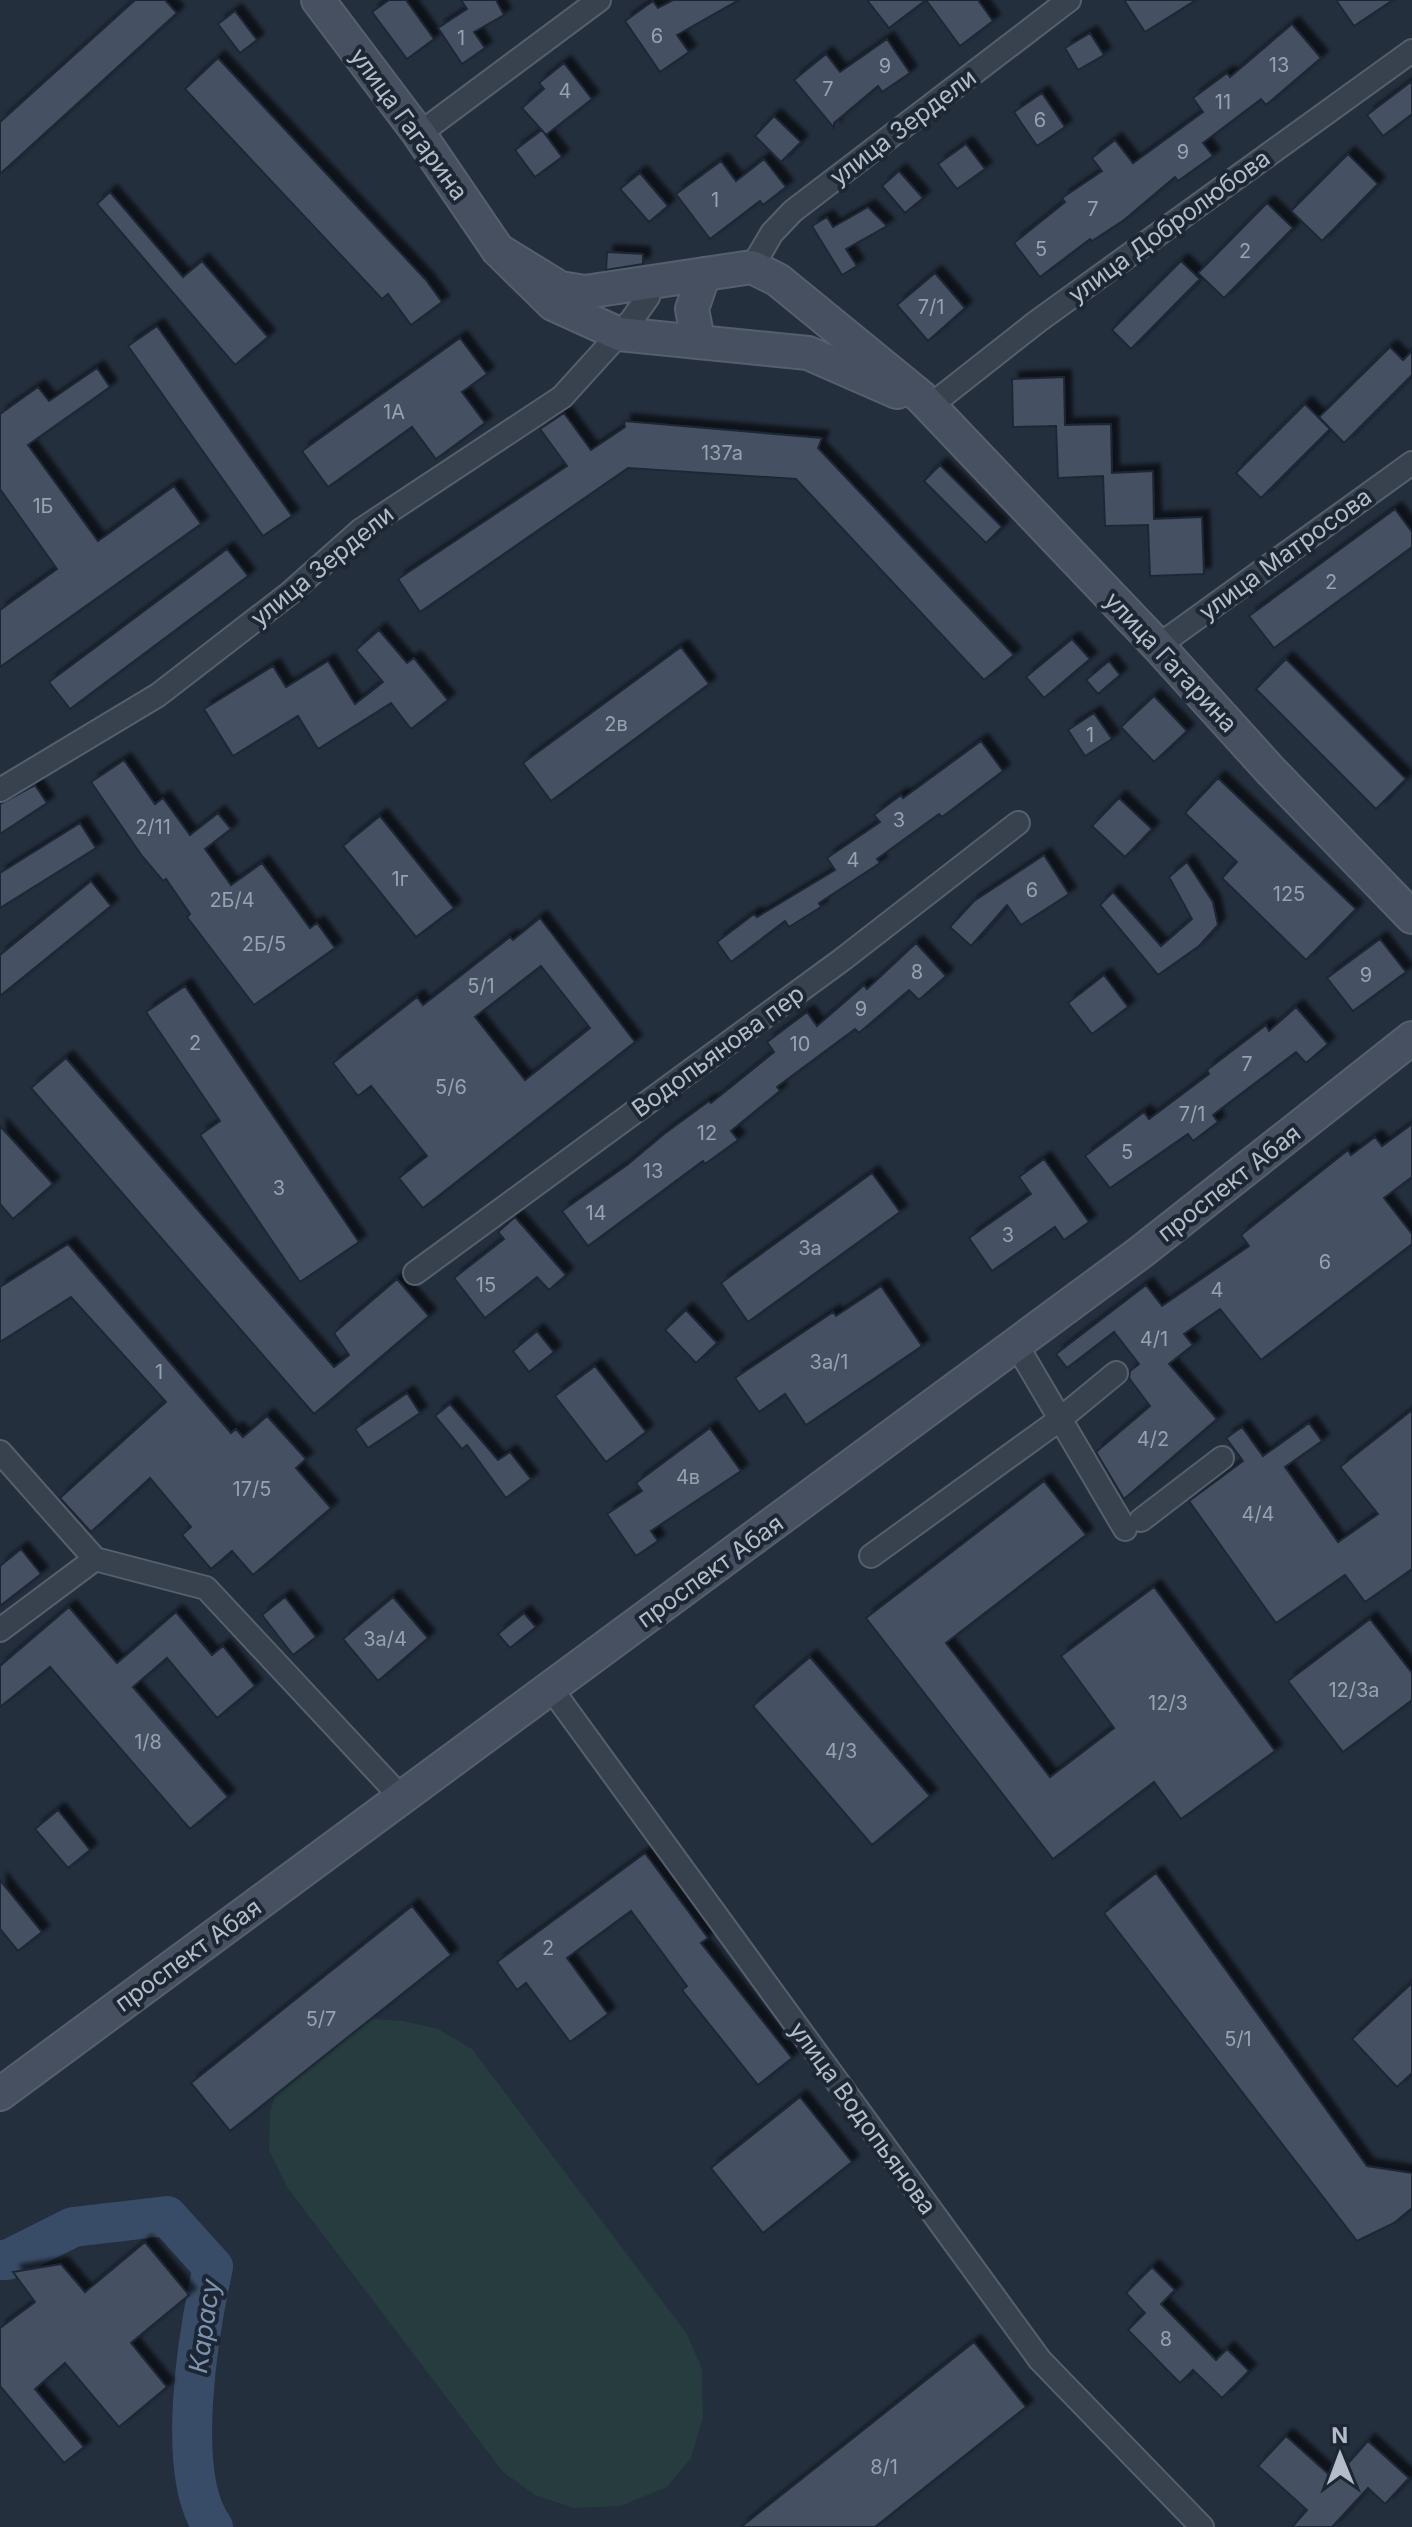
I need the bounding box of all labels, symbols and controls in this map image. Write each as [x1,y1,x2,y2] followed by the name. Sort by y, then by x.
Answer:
[651,24,663,48] house number: 6
[457,26,465,50] house number: 1
[344,42,474,206] street label: улица Гагарина
[1269,53,1289,77] house number: 13
[879,54,891,78] house number: 9
[824,63,982,191] street label: улица Зердели
[822,77,834,101] house number: 7
[559,79,571,103] house number: 4
[1215,90,1231,114] house number: 11
[1034,108,1046,132] house number: 6
[1177,140,1189,164] house number: 9
[1063,143,1275,309] street label: улица Добролюбова
[711,188,719,212] house number: 1
[1087,197,1099,221] house number: 7
[1035,237,1047,261] house number: 5
[1239,239,1251,263] house number: 2
[918,295,944,319] house number: 7/1
[383,400,405,424] house number: 1А
[701,441,743,465] house number: 137а
[1193,482,1377,626] street label: улица Матросова
[32,494,54,518] house number: 1Б
[245,499,399,633] street label: улица Зердели
[1325,570,1337,594] house number: 2
[1099,586,1243,738] street label: улица Гагарина
[604,712,628,736] house number: 2в
[1086,723,1094,747] house number: 1
[893,808,905,832] house number: 3
[135,815,171,839] house number: 2/11
[847,848,859,872] house number: 4
[392,867,409,891] house number: 1г
[1026,878,1038,902] house number: 6
[1273,882,1305,906] house number: 125
[209,888,255,912] house number: 2Б/4
[242,932,286,956] house number: 2Б/5
[911,960,923,984] house number: 8
[1360,963,1372,987] house number: 9
[467,974,495,998] house number: 5/1
[626,979,810,1123] street label: Водопьянова пер
[855,997,867,1021] house number: 9
[189,1031,201,1055] house number: 2
[790,1032,810,1056] house number: 10
[1241,1052,1253,1076] house number: 7
[435,1075,467,1099] house number: 5/6
[1179,1102,1205,1126] house number: 7/1
[1152,1118,1306,1248] street label: проспект Абая
[697,1121,717,1145] house number: 12
[1121,1140,1133,1164] house number: 5
[643,1159,663,1183] house number: 13
[273,1176,285,1200] house number: 3
[585,1201,607,1225] house number: 14
[1002,1223,1014,1247] house number: 3
[798,1236,822,1260] house number: 3а
[1319,1250,1331,1274] house number: 6
[476,1273,496,1297] house number: 15
[1211,1278,1223,1302] house number: 4
[1140,1327,1168,1351] house number: 4/1
[810,1350,848,1374] house number: 3а/1
[155,1360,163,1384] house number: 1
[1137,1427,1169,1451] house number: 4/2
[676,1465,700,1489] house number: 4в
[233,1477,271,1501] house number: 17/5
[1241,1502,1275,1526] house number: 4/4
[631,1508,789,1634] street label: проспект Абая
[363,1627,407,1651] house number: 3а/4
[1328,1678,1380,1702] house number: 12/3а
[1148,1691,1188,1715] house number: 12/3
[134,1730,162,1754] house number: 1/8
[825,1739,857,1763] house number: 4/3
[109,1892,267,2018] street label: проспект Абая
[542,1936,554,1960] house number: 2
[306,2007,336,2031] house number: 5/7
[783,2016,943,2220] street label: улица Водопьянова
[1224,2027,1252,2051] house number: 5/1
[182,2276,226,2375] water label: Карасу
[1160,2327,1172,2351] house number: 8
[1300,2415,1380,2495] north arrow
[1331,2422,1348,2448] text: N
[870,2455,898,2479] house number: 8/1

